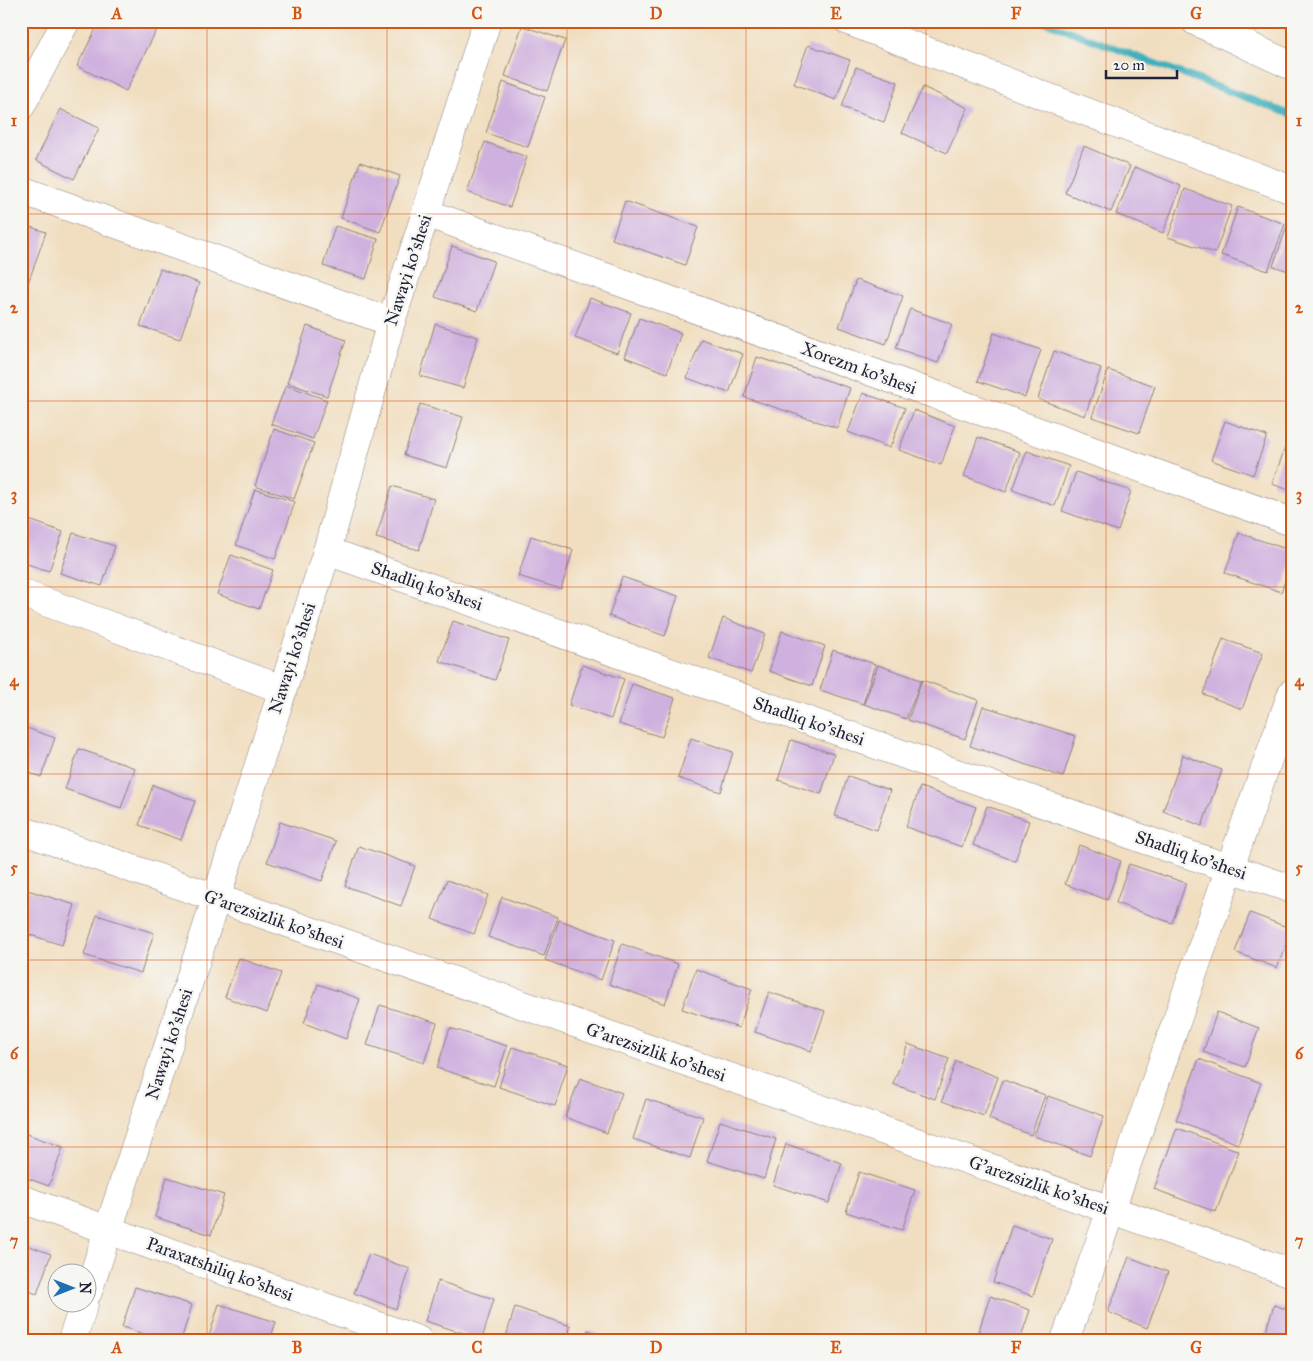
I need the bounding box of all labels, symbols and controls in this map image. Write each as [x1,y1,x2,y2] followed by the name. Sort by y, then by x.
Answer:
[111,4,123,23] text: A
[292,4,302,23] text: B
[472,4,483,23] text: C
[650,4,663,23] text: D
[830,4,842,23] text: E
[1011,4,1022,23] text: F
[1190,4,1202,23] text: G
[1106,48,1177,80] scale bar
[1113,56,1145,74] text: 20 m
[11,111,18,130] text: 1
[1296,111,1303,130] text: 1
[380,211,436,329] street label: Nawayi ko'shesi
[10,298,19,317] text: 2
[1295,298,1304,317] text: 2
[798,337,920,399] street label: Xorezm ko'shesi
[11,485,17,505] text: 3
[1296,485,1302,505] text: 3
[368,557,486,616] street label: Shadliq ko'shesi
[264,599,320,717] street label: Nawayi ko'shesi
[10,671,20,691] text: 4
[1295,671,1305,691] text: 4
[750,692,868,751] street label: Shadliq ko'shesi
[1132,826,1250,885] street label: Shadliq ko'shesi
[10,858,18,877] text: 5
[1295,858,1303,877] text: 5
[201,885,347,953] street label: G'arezsizlik ko'shesi
[141,985,197,1103] street label: Nawayi ko'shesi
[583,1018,729,1086] street label: G'arezsizlik ko'shesi
[10,1044,19,1063] text: 6
[1295,1044,1304,1063] text: 6
[966,1151,1112,1219] street label: G'arezsizlik ko'shesi
[10,1231,19,1250] text: 7
[1295,1231,1304,1250] text: 7
[143,1232,297,1307] street label: Paraxatshiliq ko'shesi
[48,1264,98,1314] north arrow
[76,1282,93,1294] text: N
[111,1338,123,1357] text: A
[292,1338,302,1357] text: B
[472,1338,483,1357] text: C
[650,1338,663,1357] text: D
[830,1338,842,1357] text: E
[1011,1338,1022,1357] text: F
[1190,1338,1202,1357] text: G

